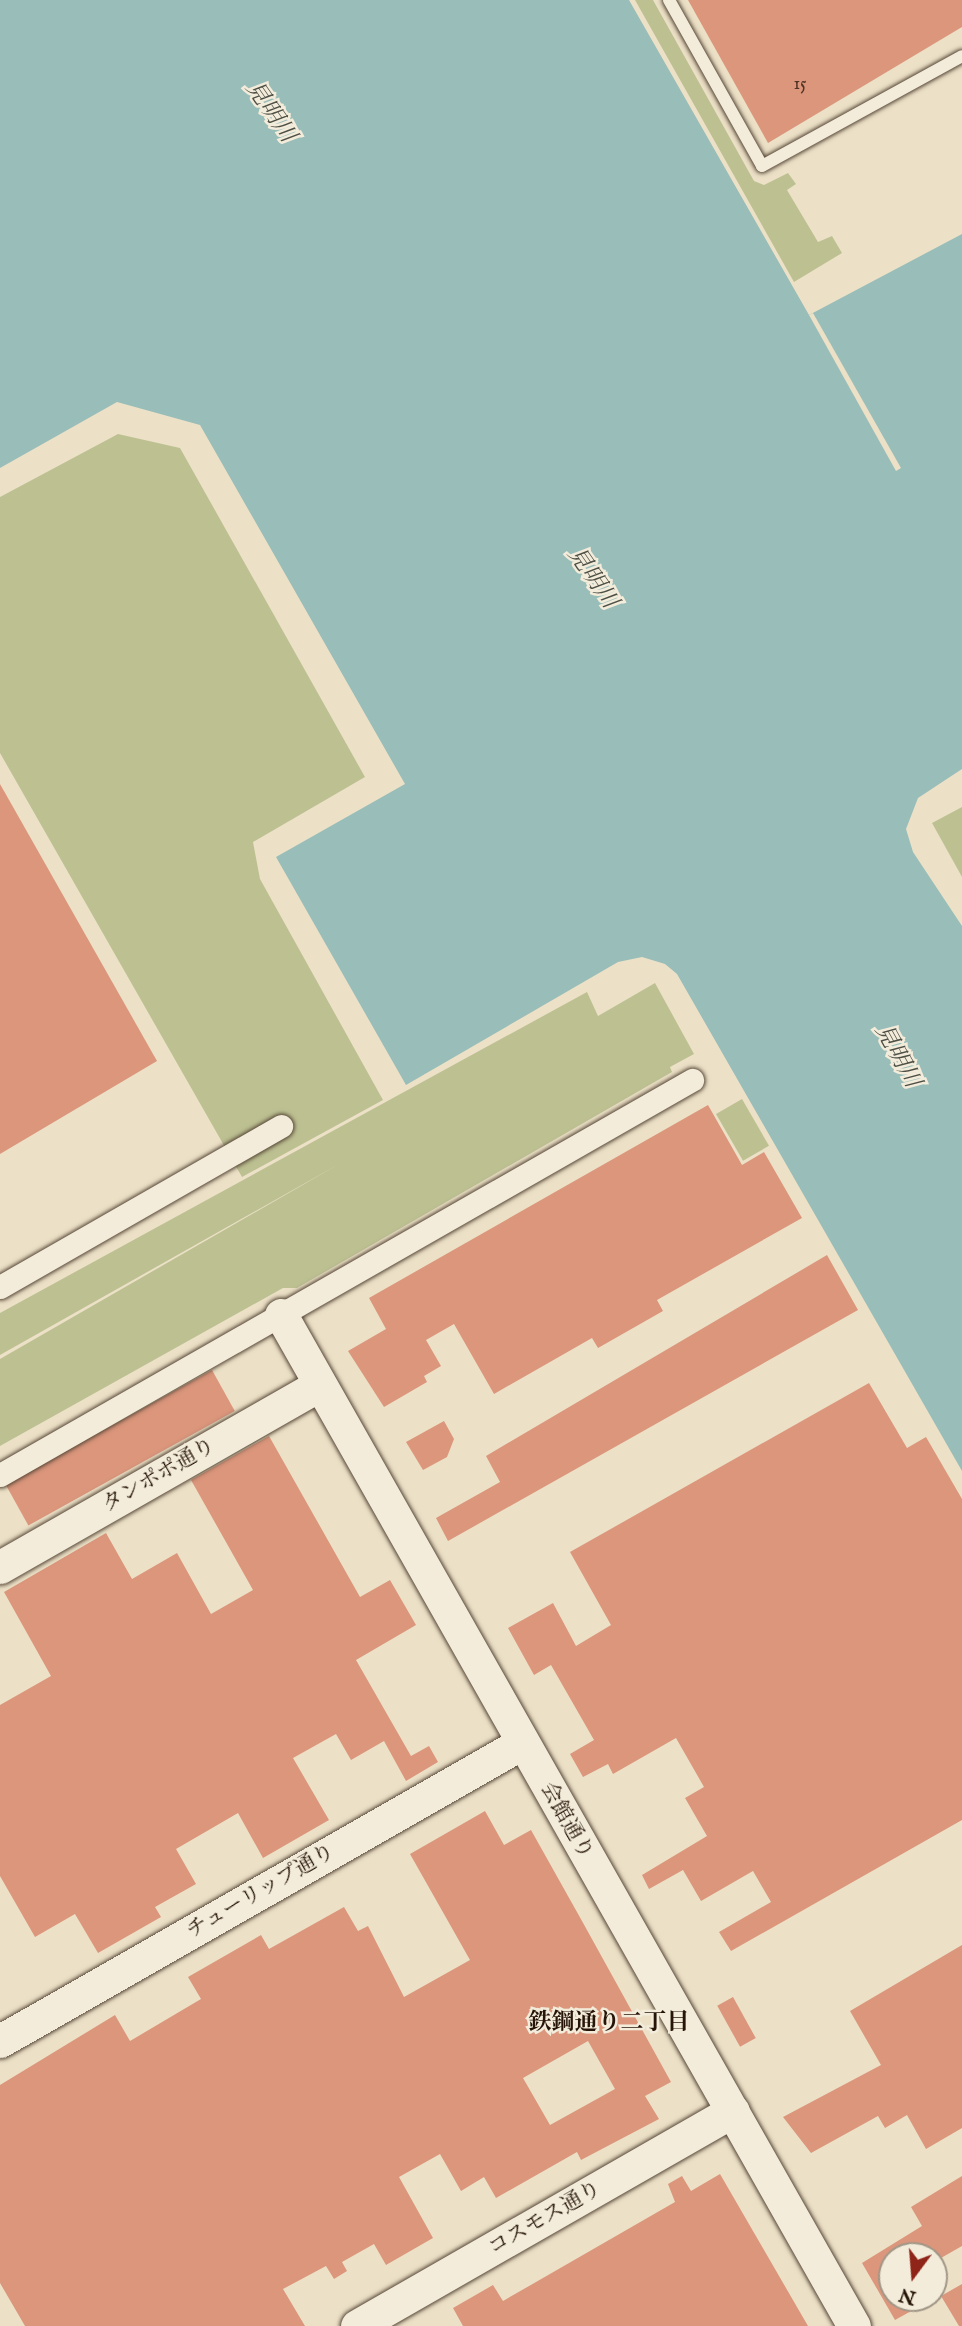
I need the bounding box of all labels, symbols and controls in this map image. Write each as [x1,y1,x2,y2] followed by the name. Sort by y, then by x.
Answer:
[793,74,807,96] house number: 15
[239,76,301,148] water label: 見明川
[561,542,623,614] water label: 見明川
[868,1019,926,1093] water label: 見明川
[98,1434,220,1518] street label: タンポポ通り
[534,1778,598,1864] street label: 会館通り
[182,1839,340,1945] street label: チューリップ通り
[529,2009,689,2037] district label: 鉄鋼通り二丁目
[484,2177,606,2261] street label: コスモス通り
[878,2242,948,2312] north arrow
[897,2281,919,2309] text: N

